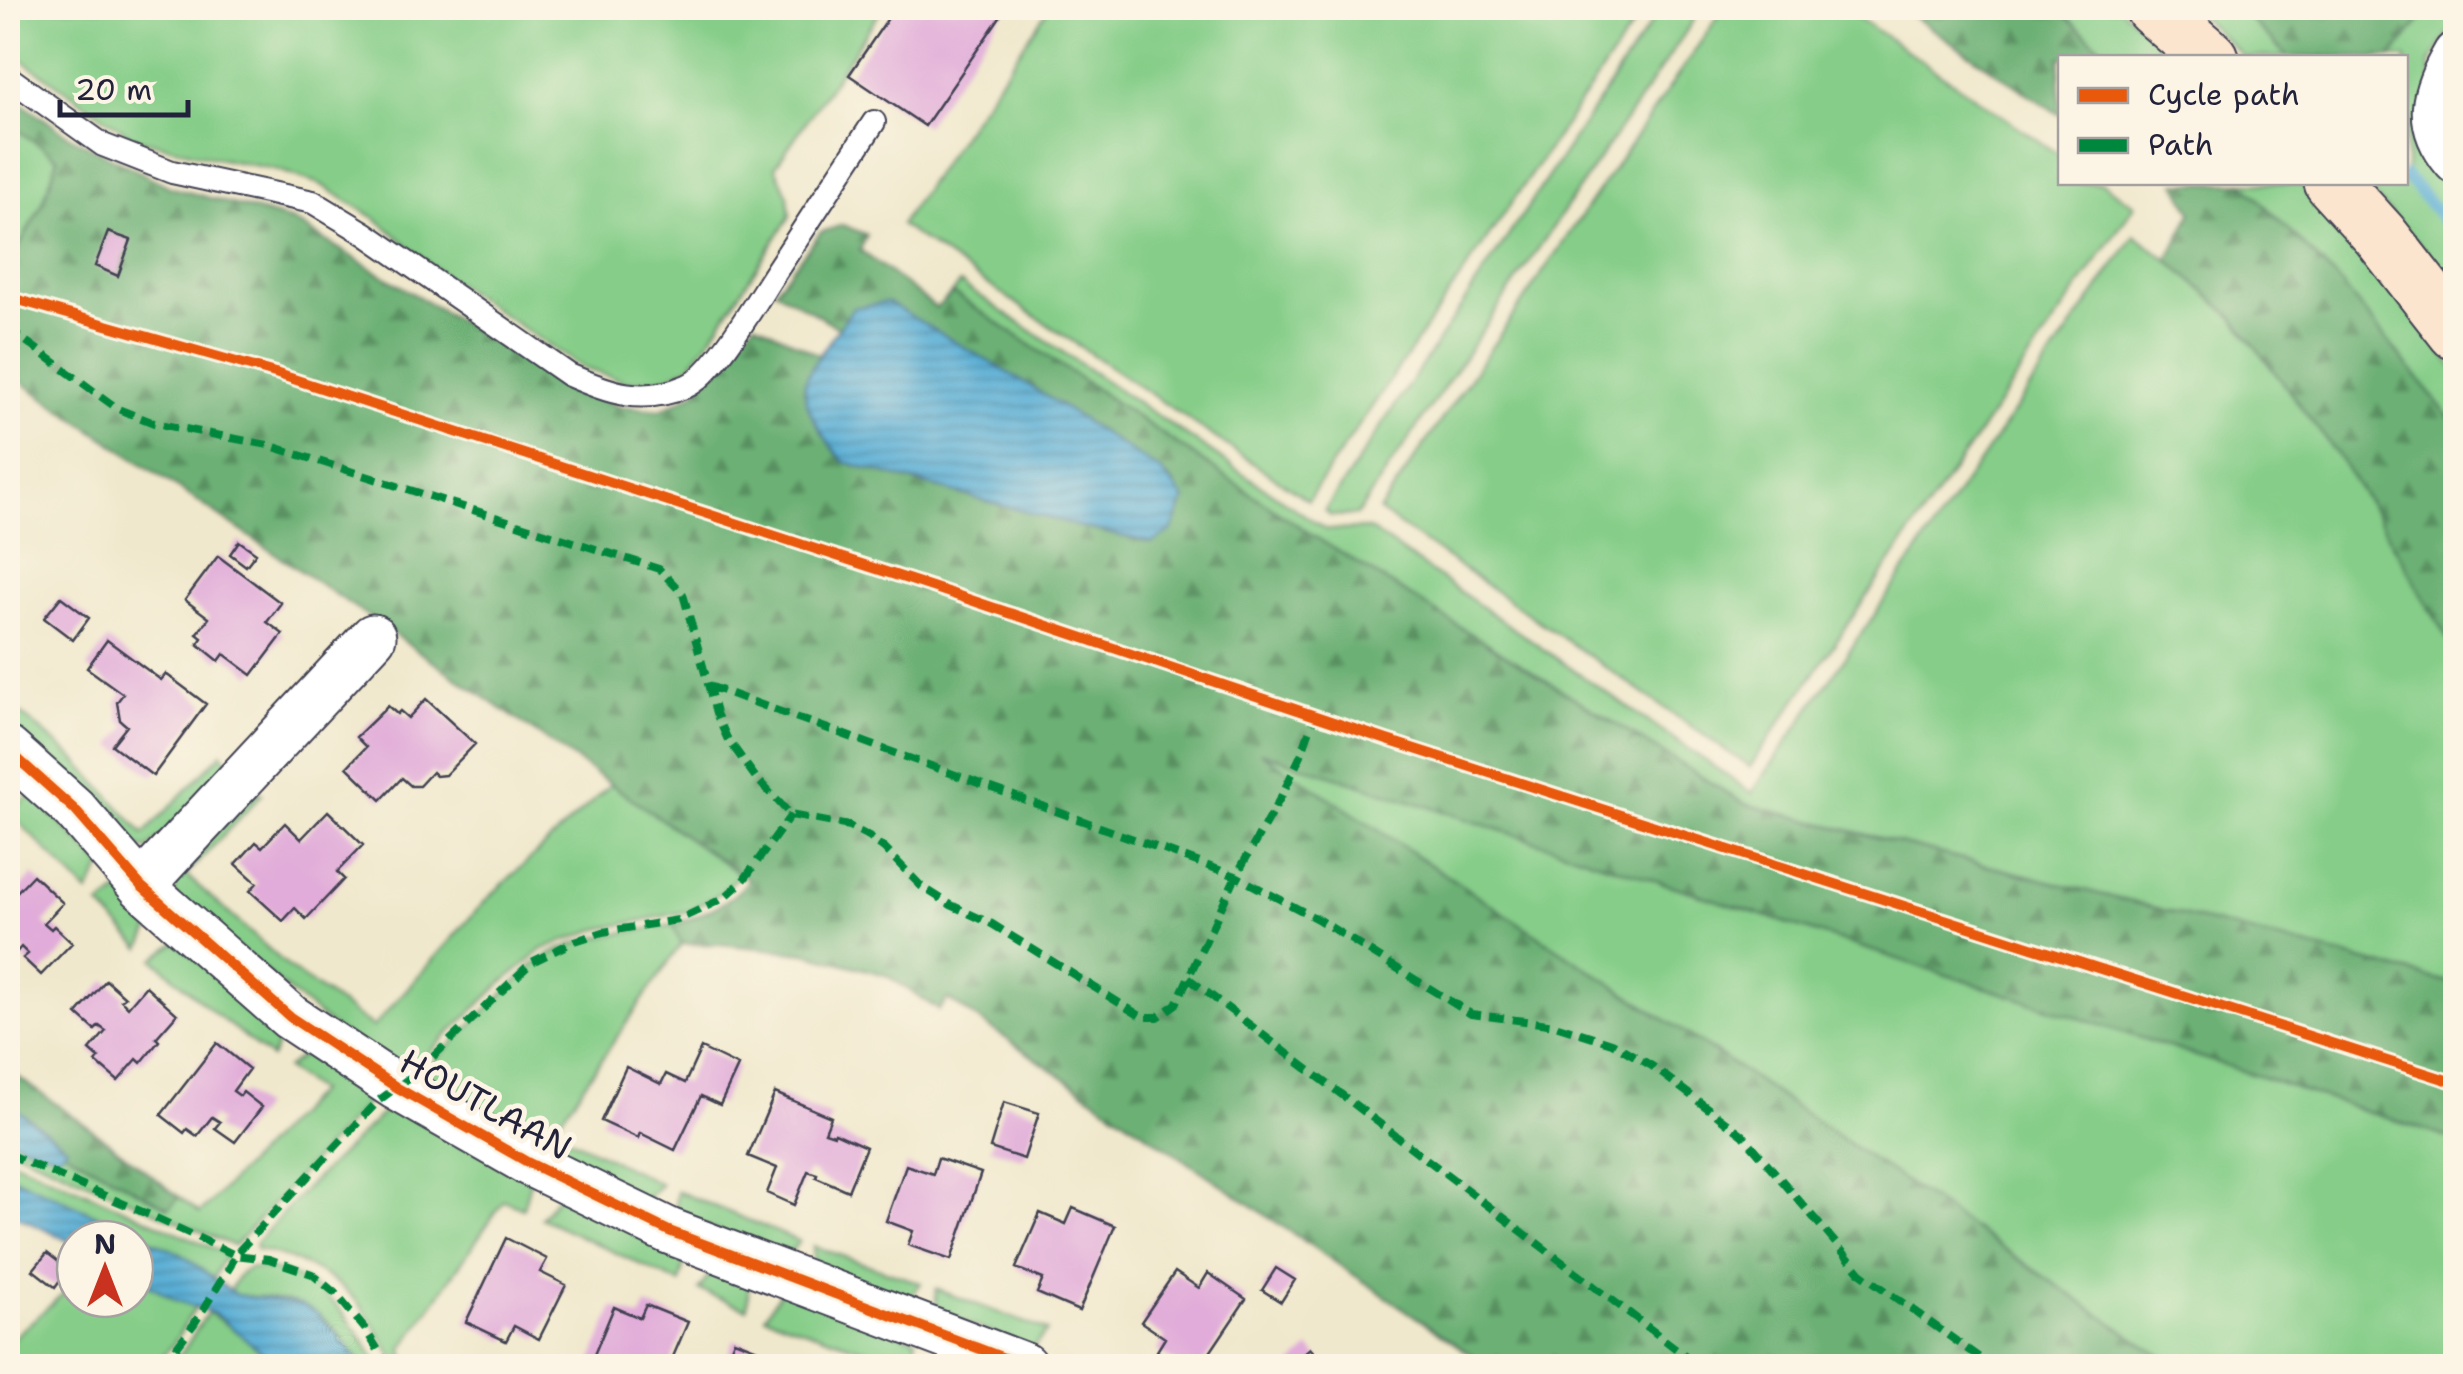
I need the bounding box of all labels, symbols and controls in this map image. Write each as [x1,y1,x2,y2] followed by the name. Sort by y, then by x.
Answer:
[60,55,188,117] scale bar
[2058,55,2408,185] legend
[75,69,152,110] text: 20 m
[2148,74,2300,115] text: Cycle path
[2148,124,2214,165] text: Path
[392,1037,580,1171] street label: HOUTLAAN
[55,1219,155,1319] north arrow
[94,1225,116,1263] text: N

